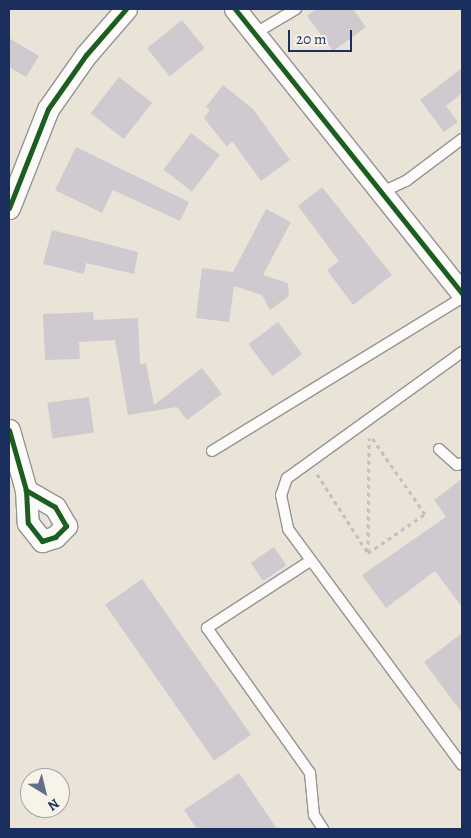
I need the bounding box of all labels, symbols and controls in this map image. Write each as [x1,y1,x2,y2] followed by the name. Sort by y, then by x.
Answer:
[291,20,355,52] scale bar
[296,29,327,49] text: 20 m
[20,768,70,818] north arrow
[44,794,63,815] text: N

